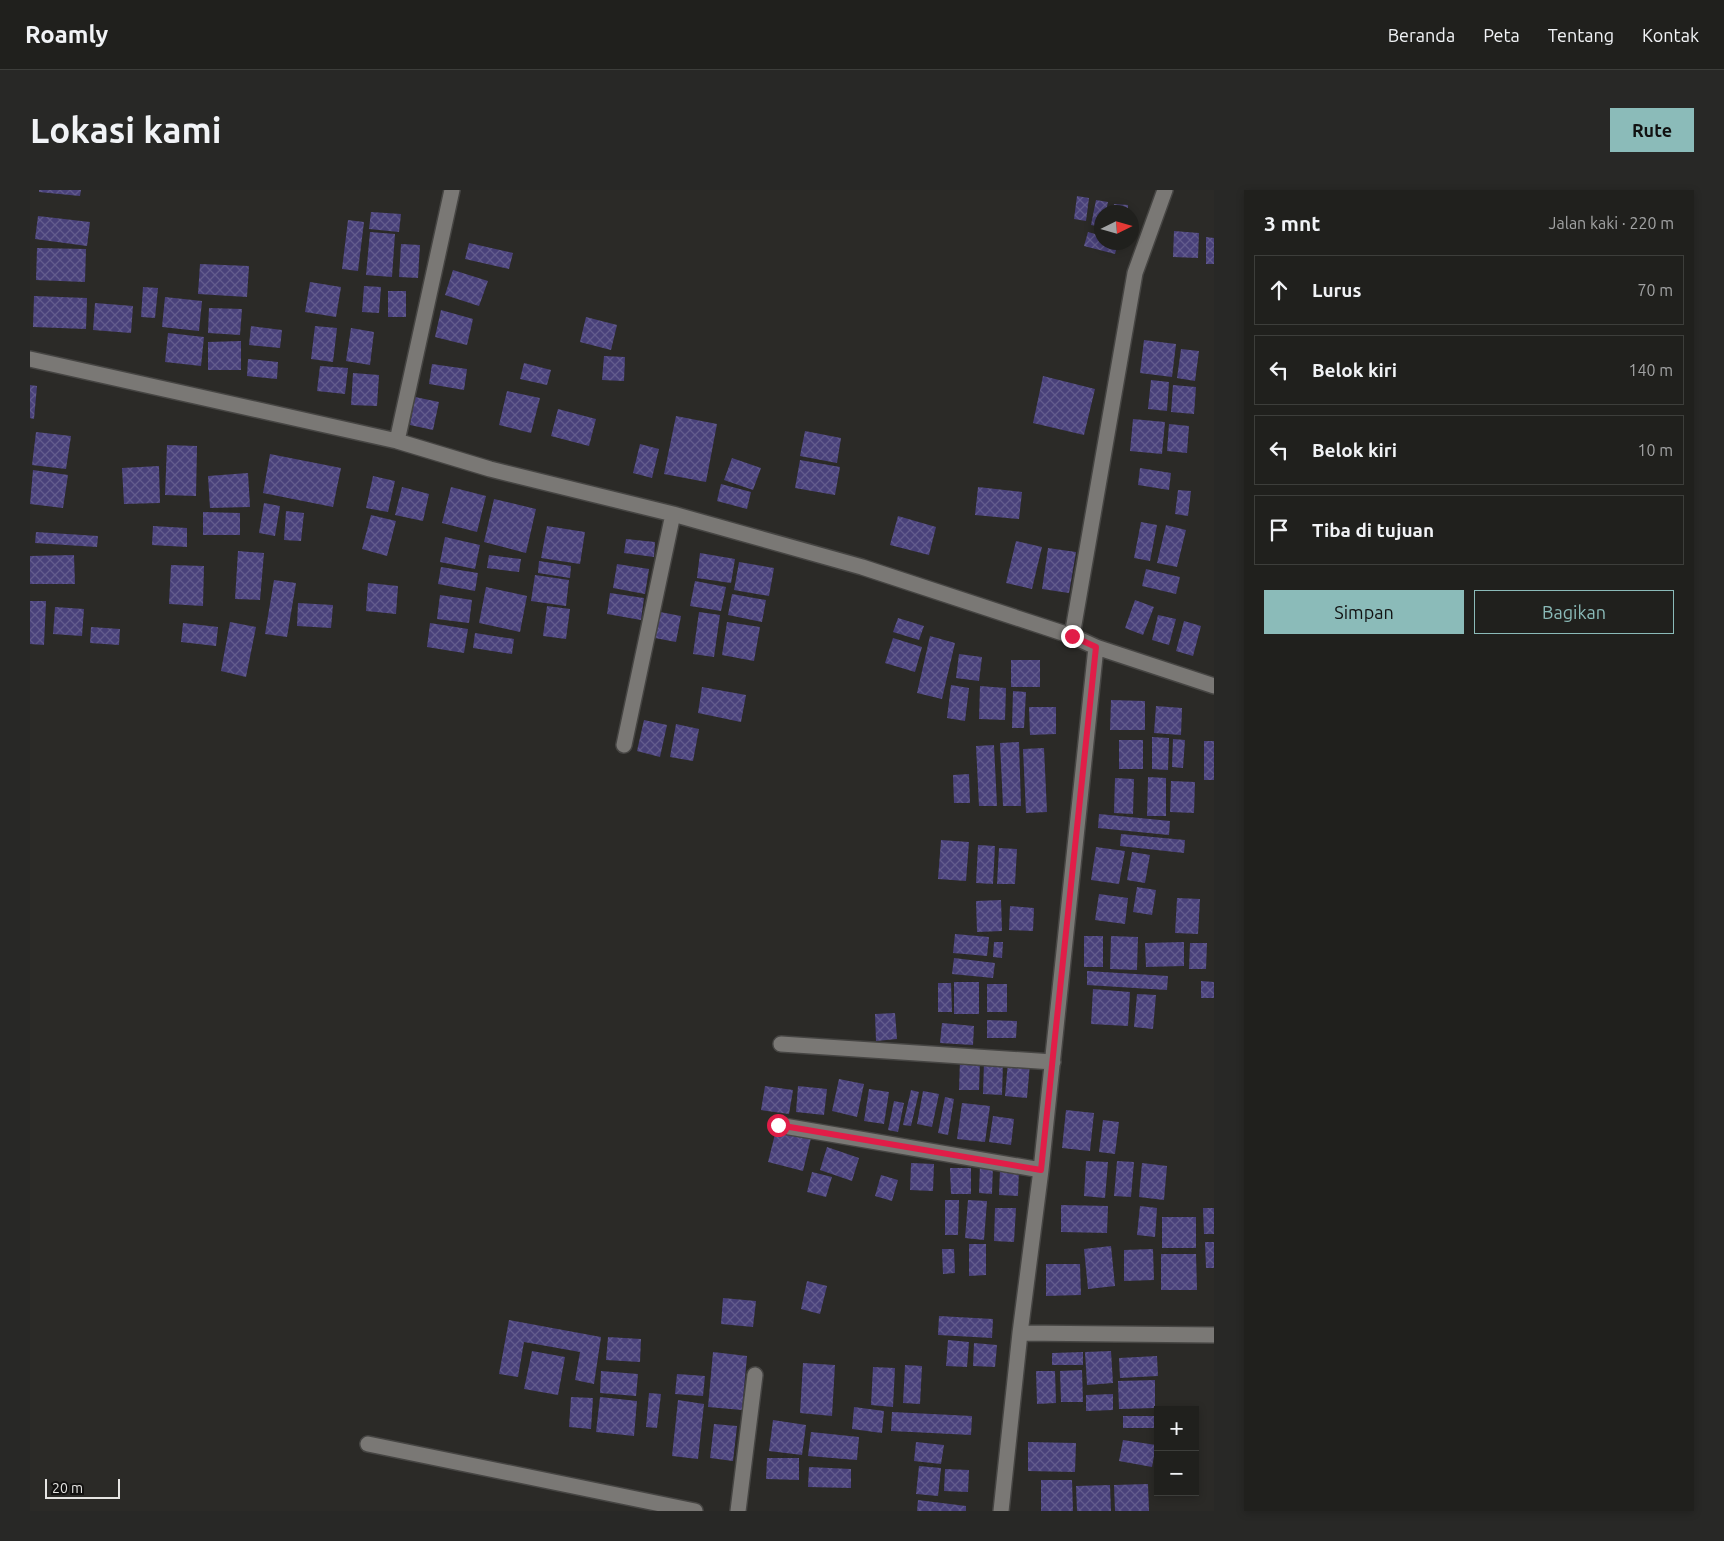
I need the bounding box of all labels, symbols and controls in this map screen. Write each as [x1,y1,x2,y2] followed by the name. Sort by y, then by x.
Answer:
[25,21,108,48] text: Roamly
[1388,25,1455,45] text: Beranda
[1483,25,1520,45] text: Peta
[1548,25,1614,45] text: Tentang
[1642,25,1699,45] text: Kontak
[1610,108,1694,152] button: Rute
[30,110,222,150] text: Lokasi kami
[1094,205,1139,250] north arrow
[1264,211,1320,235] text: 3 mnt
[1549,214,1674,232] text: Jalan kaki · 220 m
[1265,276,1293,304] icon: ahead
[1312,279,1361,301] text: Lurus
[1637,281,1673,299] text: 70 m
[1265,356,1293,384] icon: left
[1312,359,1397,381] text: Belok kiri
[1628,361,1673,379] text: 140 m
[1265,436,1293,464] icon: left
[1312,439,1397,461] text: Belok kiri
[1637,441,1673,459] text: 10 m
[1265,516,1293,544] icon: arrive
[1312,519,1434,541] text: Tiba di tujuan
[1264,590,1464,634] button: Simpan
[1474,590,1674,634] button: Bagikan
[1061,625,1084,648] route end
[767,1114,790,1137] route start
[1154,1406,1199,1496] map controls
[1154,1406,1199,1451] button: +
[1154,1451,1199,1496] button: −
[45,1476,120,1499] scale bar
[52,1480,83,1496] text: 20 m

